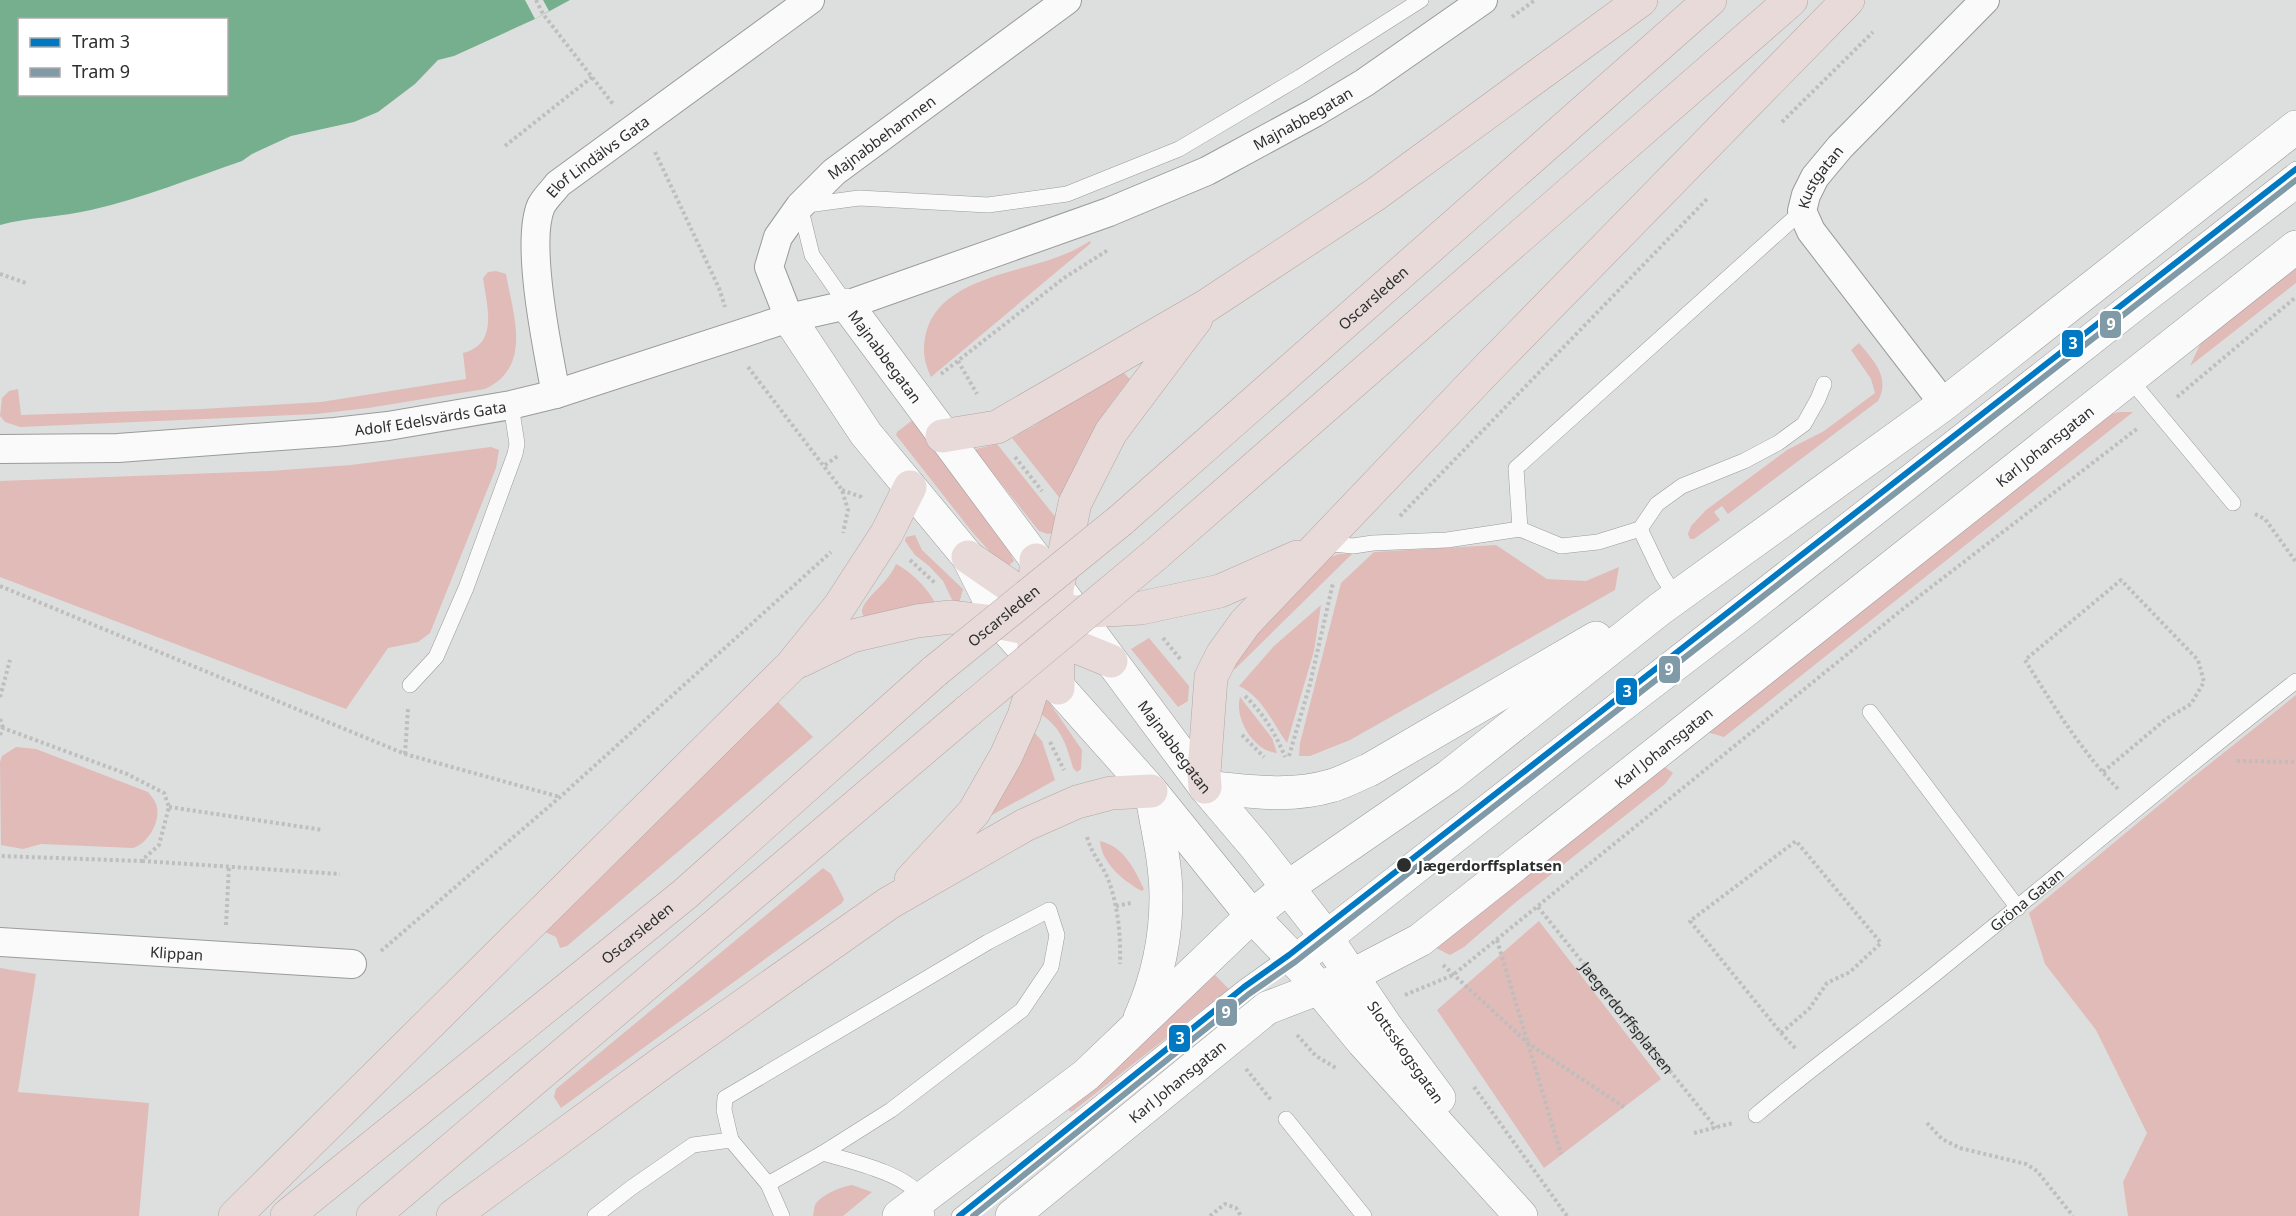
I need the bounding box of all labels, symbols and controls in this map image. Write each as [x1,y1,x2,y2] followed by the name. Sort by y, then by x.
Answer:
[18,18,228,96] legend
[72,29,130,53] text: Tram 3
[72,59,130,83] text: Tram 9
[1249,82,1356,154] street label: Majnabbegatan
[823,91,939,184] street label: Majnabbehamnen
[541,111,653,202] street label: Elof Lindälvs Gata
[1793,141,1847,211] street label: Kustgatan
[1334,261,1412,334] street label: Oscarsleden
[844,306,926,407] street label: Majnabbegatan
[2099,310,2122,339] line badge: 9
[2106,313,2116,335] text: 9
[2061,329,2084,358] line badge: 3
[2068,332,2078,354] text: 3
[353,396,508,440] street label: Adolf Edelsvärds Gata
[1991,401,2098,491] street label: Karl Johansgatan
[963,580,1043,651] street label: Oscarsleden
[1658,655,1681,684] line badge: 9
[1664,658,1674,680] text: 9
[1615,677,1638,706] line badge: 3
[1622,680,1632,702] text: 3
[1134,696,1216,797] street label: Majnabbegatan
[1610,703,1716,793] street label: Karl Johansgatan
[1416,855,1562,875] place label: Jægerdorffsplatsen
[1395,856,1413,874] marker: Jægerdorffsplatsen
[1985,863,2068,936] street label: Gröna Gatan
[597,898,677,968] street label: Oscarsleden
[149,941,204,965] street label: Klippan
[1575,956,1678,1078] street label: Jaegerdorffsplatsen
[1363,997,1449,1107] street label: Slottsskogsgatan
[1215,998,1238,1027] line badge: 9
[1221,1001,1231,1023] text: 9
[1168,1024,1191,1053] line badge: 3
[1175,1027,1185,1049] text: 3
[1124,1036,1230,1127] street label: Karl Johansgatan

